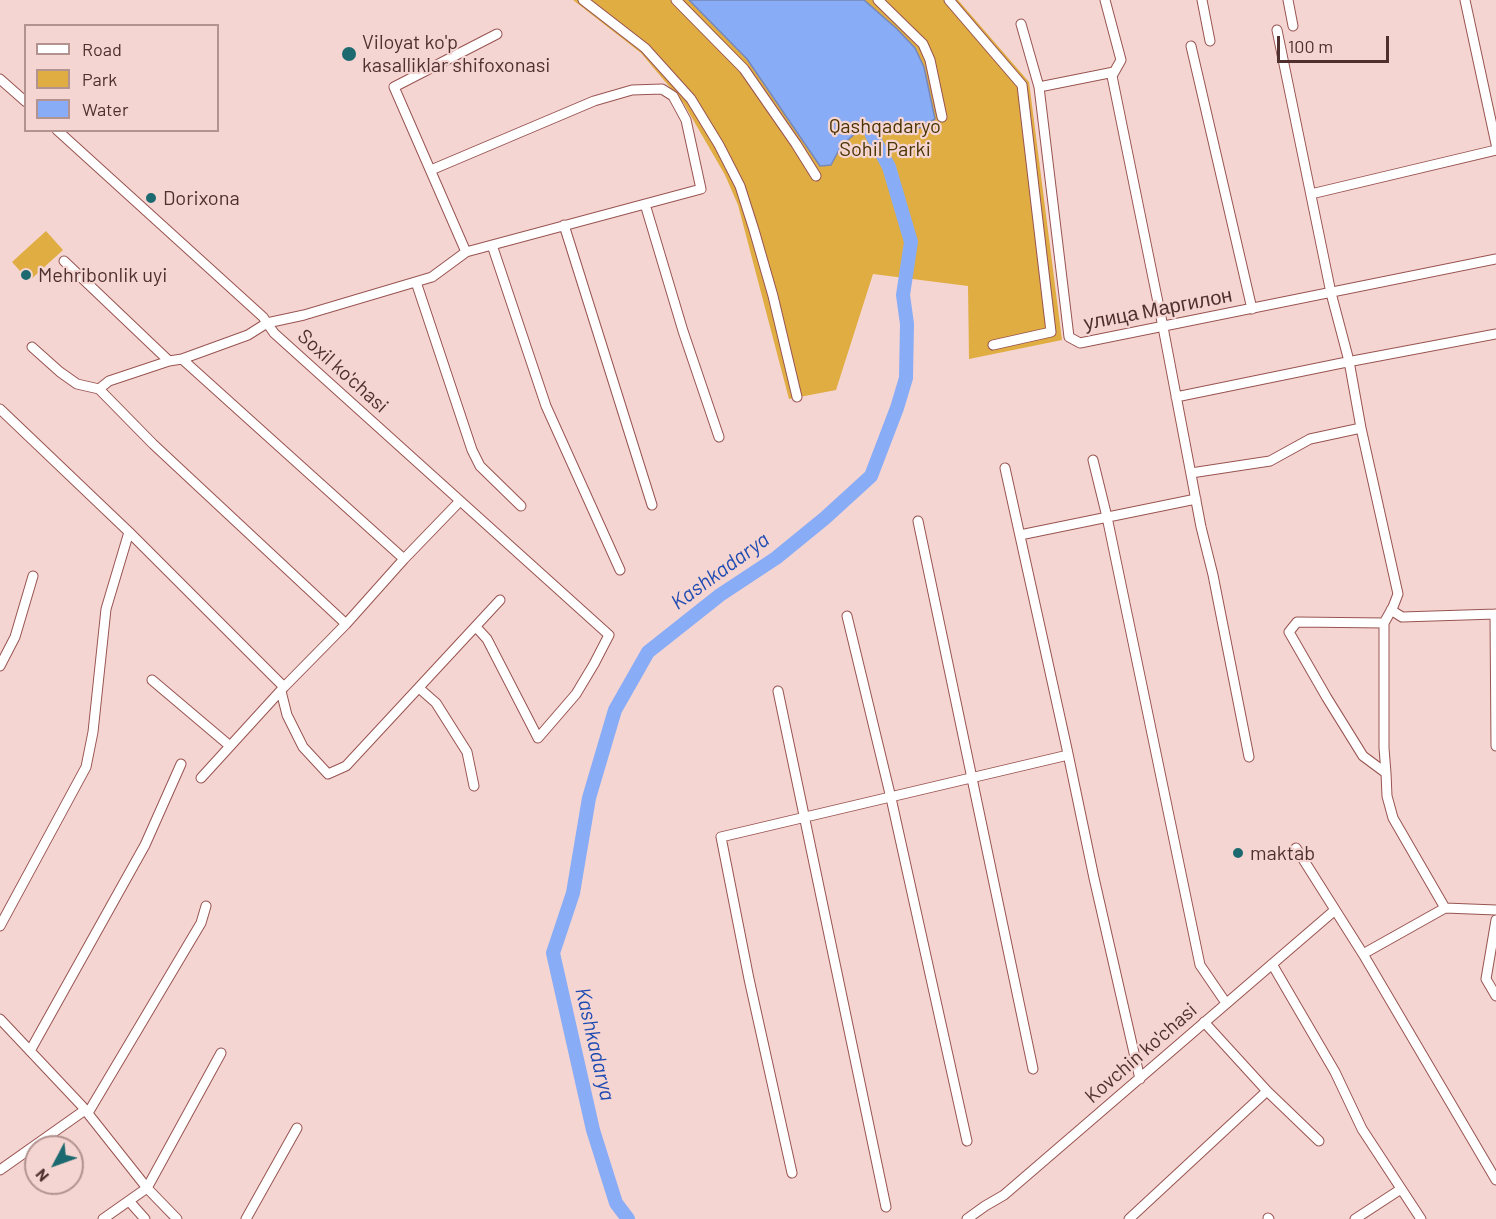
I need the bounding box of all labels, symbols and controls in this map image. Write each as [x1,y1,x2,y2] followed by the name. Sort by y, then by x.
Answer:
[24,24,219,132] legend
[1280,24,1392,62] scale bar
[362,30,550,77] place label: Viloyat ko'p kasalliklar shifoxonasi
[1288,35,1333,57] text: 100 m
[82,38,122,60] text: Road
[340,45,358,63] marker: Viloyat ko'p kasalliklar shifoxonasi
[82,68,117,90] text: Park
[82,98,129,120] text: Water
[829,114,941,161] park label: Qashqadaryo Sohil Parki
[163,186,240,210] place label: Dorixona
[144,191,158,205] marker: Dorixona
[38,263,167,287] place label: Mehribonlik uyi
[19,268,33,282] marker: Mehribonlik uyi
[1082,283,1234,335] street label: улица Маргилон
[293,324,393,418] street label: Soxil ko'chasi
[666,527,774,615] water label: Kashkadarya
[1250,841,1315,865] place label: maktab
[1231,846,1245,860] marker: maktab
[570,985,620,1103] water label: Kashkadarya
[1080,998,1202,1108] street label: Kovchin ko'chasi
[24,1135,84,1195] north arrow
[31,1166,52,1186] text: N

